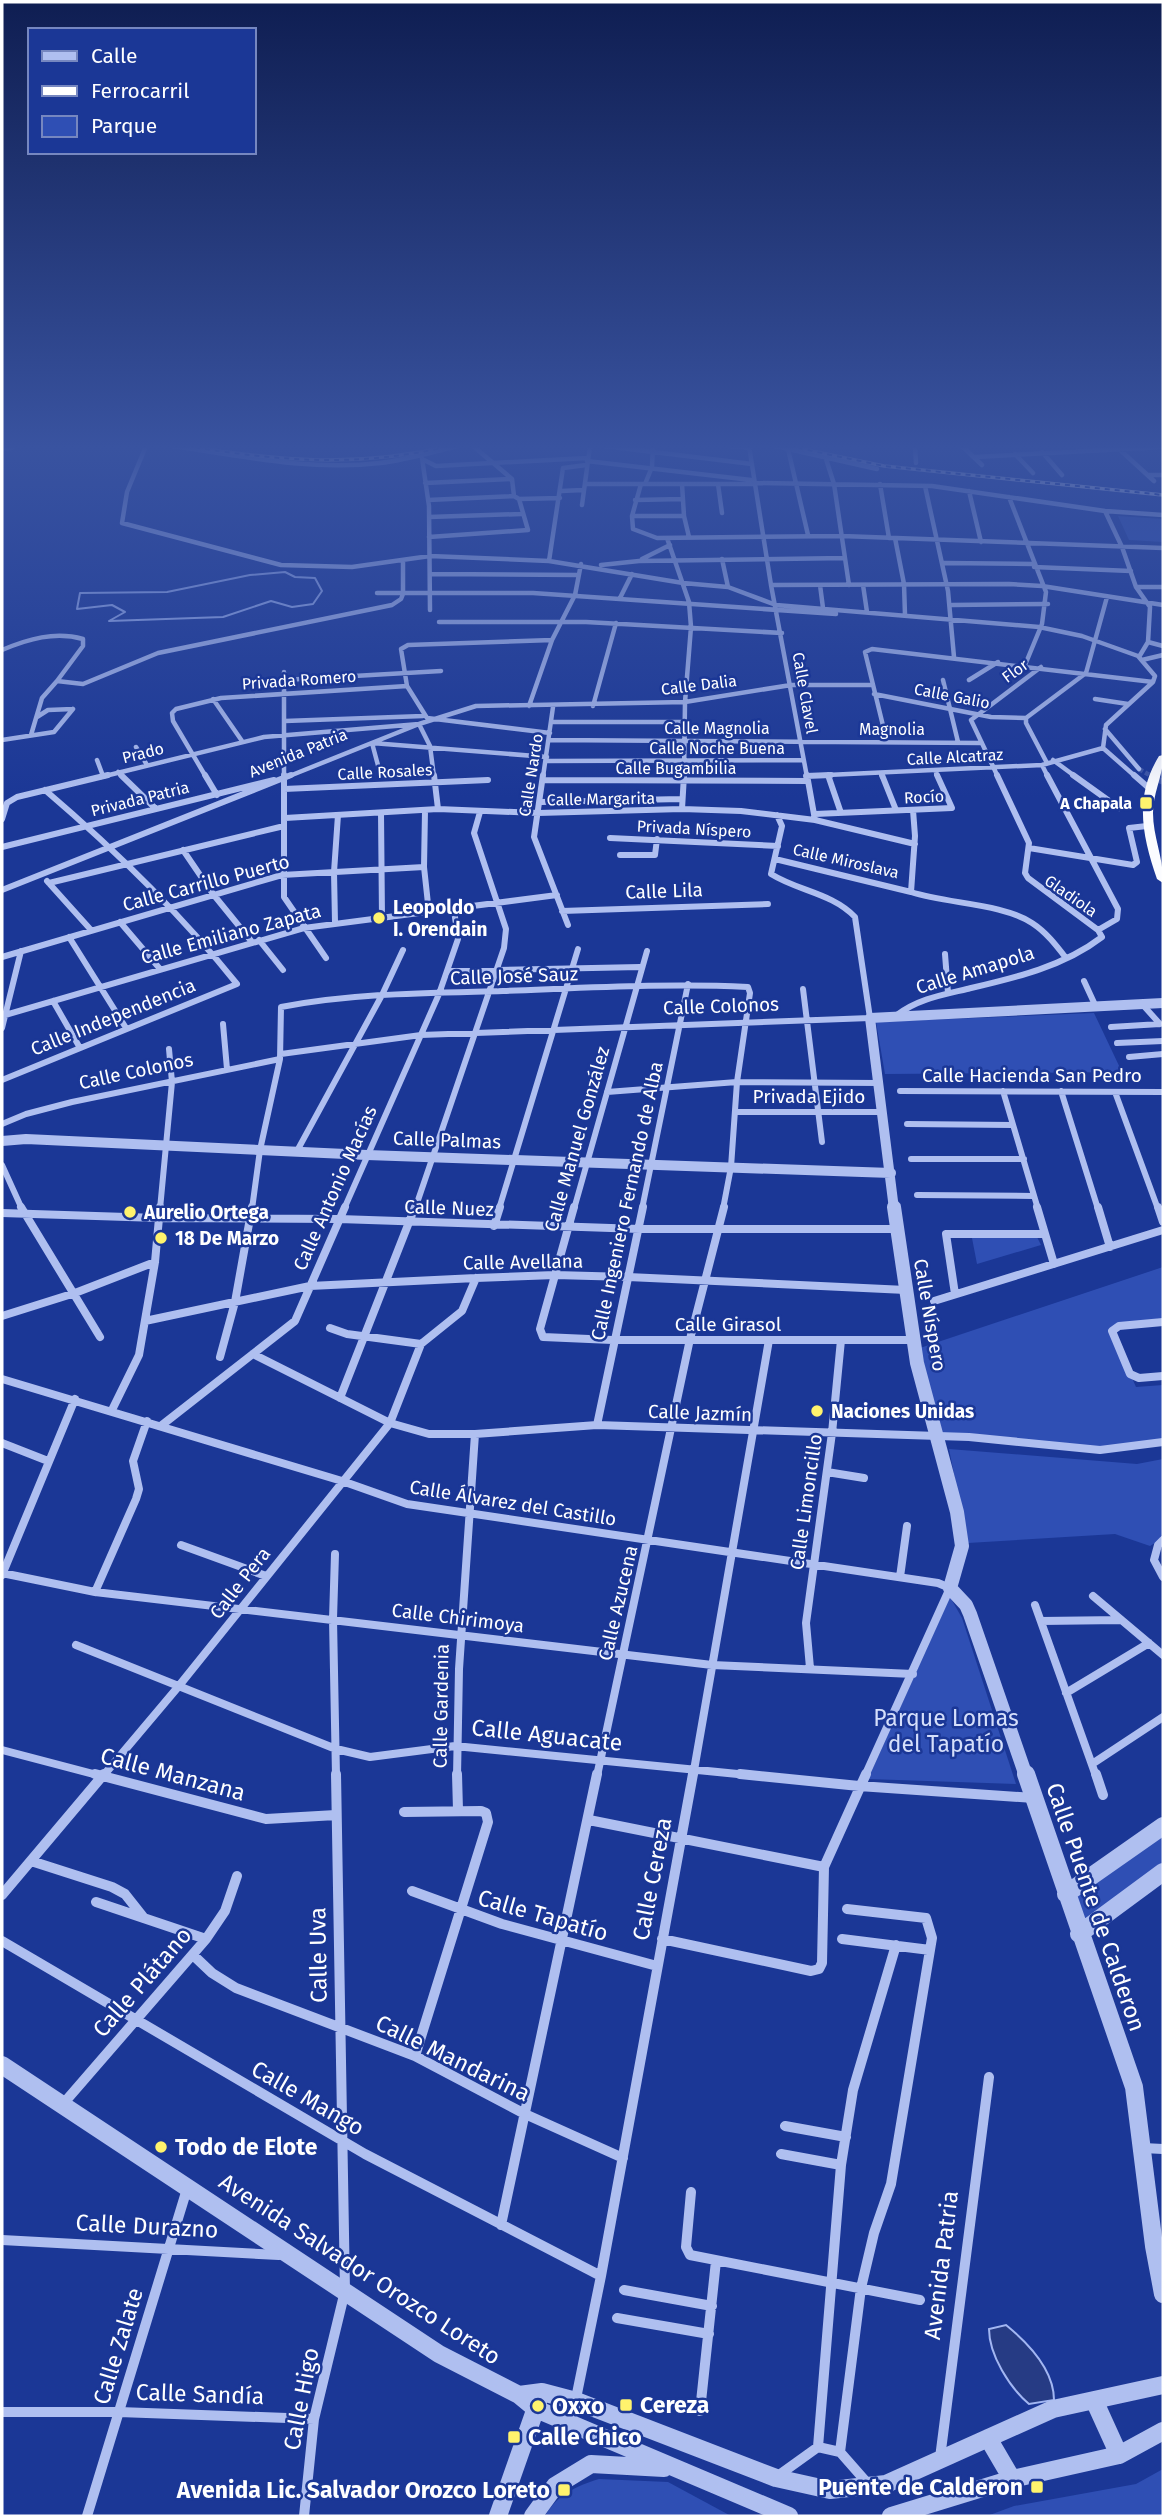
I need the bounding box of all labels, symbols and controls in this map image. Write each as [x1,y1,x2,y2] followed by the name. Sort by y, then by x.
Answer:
[28,28,256,154] legend
[91,43,137,69] text: Calle
[91,78,189,104] text: Ferrocarril
[91,113,157,139] text: Parque
[788,651,822,736] street label: Calle Clavel
[998,655,1033,687] street label: Flor
[241,667,357,693] street label: Privada Romero
[660,671,738,699] street label: Calle Dalia
[912,679,992,713] street label: Calle Galio
[664,719,770,738] street label: Calle Magnolia
[859,720,925,739] street label: Magnolia
[246,725,350,781] street label: Avenida Patria
[515,732,547,818] street label: Calle Nardo
[120,739,166,767] street label: Prado
[649,739,785,758] street label: Calle Noche Buena
[906,745,1004,769] street label: Calle Alcatraz
[616,759,737,778] street label: Calle Bugambilia
[337,760,433,784] street label: Calle Rosales
[89,778,191,820] street label: Privada Patria
[903,786,945,808] street label: Rocío
[547,789,655,809] street label: Calle Margarita
[1059,794,1132,813] place label: A Chapala
[1138,795,1154,811] marker: A Chapala
[636,817,752,841] street label: Privada Níspero
[791,840,901,882] street label: Calle Miroslava
[120,850,292,916] street label: Calle Carrillo Puerto
[1041,871,1101,921] street label: Gladiola
[625,878,703,904] street label: Calle Lila
[393,896,487,941] place label: Leopoldo I. Orendain
[138,899,324,969] street label: Calle Emiliano Zapata
[371,910,387,926] marker: Leopoldo I. Orendain
[913,941,1037,999] street label: Calle Amapola
[450,962,578,990] street label: Calle José Sauz
[27,973,199,1061] street label: Calle Independencia
[663,992,780,1020] street label: Calle Colonos
[540,1044,614,1234] street label: Calle Manuel González
[77,1048,195,1094] street label: Calle Colonos
[586,1059,668,1343] street label: Calle Ingeniero Fernando de Alba
[922,1064,1142,1087] street label: Calle Hacienda San Pedro
[753,1085,865,1108] street label: Privada Ejido
[288,1102,382,1274] street label: Calle Antonio Macías
[393,1127,502,1153] street label: Calle Palmas
[404,1195,494,1221] street label: Calle Nuez
[143,1201,269,1224] place label: Aurelio Ortega
[122,1204,138,1220] marker: Aurelio Ortega
[175,1227,279,1250] place label: 18 De Marzo
[153,1230,169,1246] marker: 18 De Marzo
[463,1249,583,1275] street label: Calle Avellana
[909,1257,951,1373] street label: Calle Níspero
[675,1313,782,1336] street label: Calle Girasol
[648,1400,752,1426] street label: Calle Jazmín
[831,1400,974,1423] place label: Naciones Unidas
[809,1403,825,1419] marker: Naciones Unidas
[785,1433,827,1571] street label: Calle Limoncillo
[408,1475,618,1531] street label: Calle Álvarez del Castillo
[205,1542,275,1624] street label: Calle Pera
[594,1543,642,1663] street label: Calle Azucena
[390,1598,526,1638] street label: Calle Chirimoya
[428,1643,454,1769] street label: Calle Gardenia
[873,1704,1019,1758] park label: Parque Lomas del Tapatío
[470,1713,624,1757] street label: Calle Aguacate
[97,1741,249,1807] street label: Calle Manzana
[1040,1779,1152,2035] street label: Calle Puente de Calderon
[626,1815,678,1943] street label: Calle Cereza
[475,1883,611,1947] street label: Calle Tapatío
[303,1907,333,2003] street label: Calle Uva
[87,1921,197,2043] street label: Calle Plátano
[371,2008,535,2108] street label: Calle Mandarina
[247,2054,369,2142] street label: Calle Mango
[175,2133,318,2161] place label: Todo de Elote
[153,2139,169,2155] marker: Todo de Elote
[214,2167,506,2371] street label: Avenida Salvador Orozco Loreto
[918,2189,964,2341] street label: Avenida Patria
[75,2208,219,2244] street label: Calle Durazno
[87,2284,149,2408] street label: Calle Zalate
[277,2345,325,2453] street label: Calle Higo
[135,2378,265,2410] street label: Calle Sandía
[640,2391,709,2419] place label: Cereza
[552,2392,604,2420] place label: Oxxo
[618,2397,634,2413] marker: Cereza
[530,2398,546,2414] marker: Oxxo
[528,2423,642,2451] place label: Calle Chico
[506,2429,522,2445] marker: Calle Chico
[818,2473,1023,2501] place label: Puente de Calderon
[176,2476,550,2504] place label: Avenida Lic. Salvador Orozco Loreto
[1029,2479,1045,2495] marker: Puente de Calderon
[556,2482,572,2498] marker: Avenida Lic. Salvador Orozco Loreto

